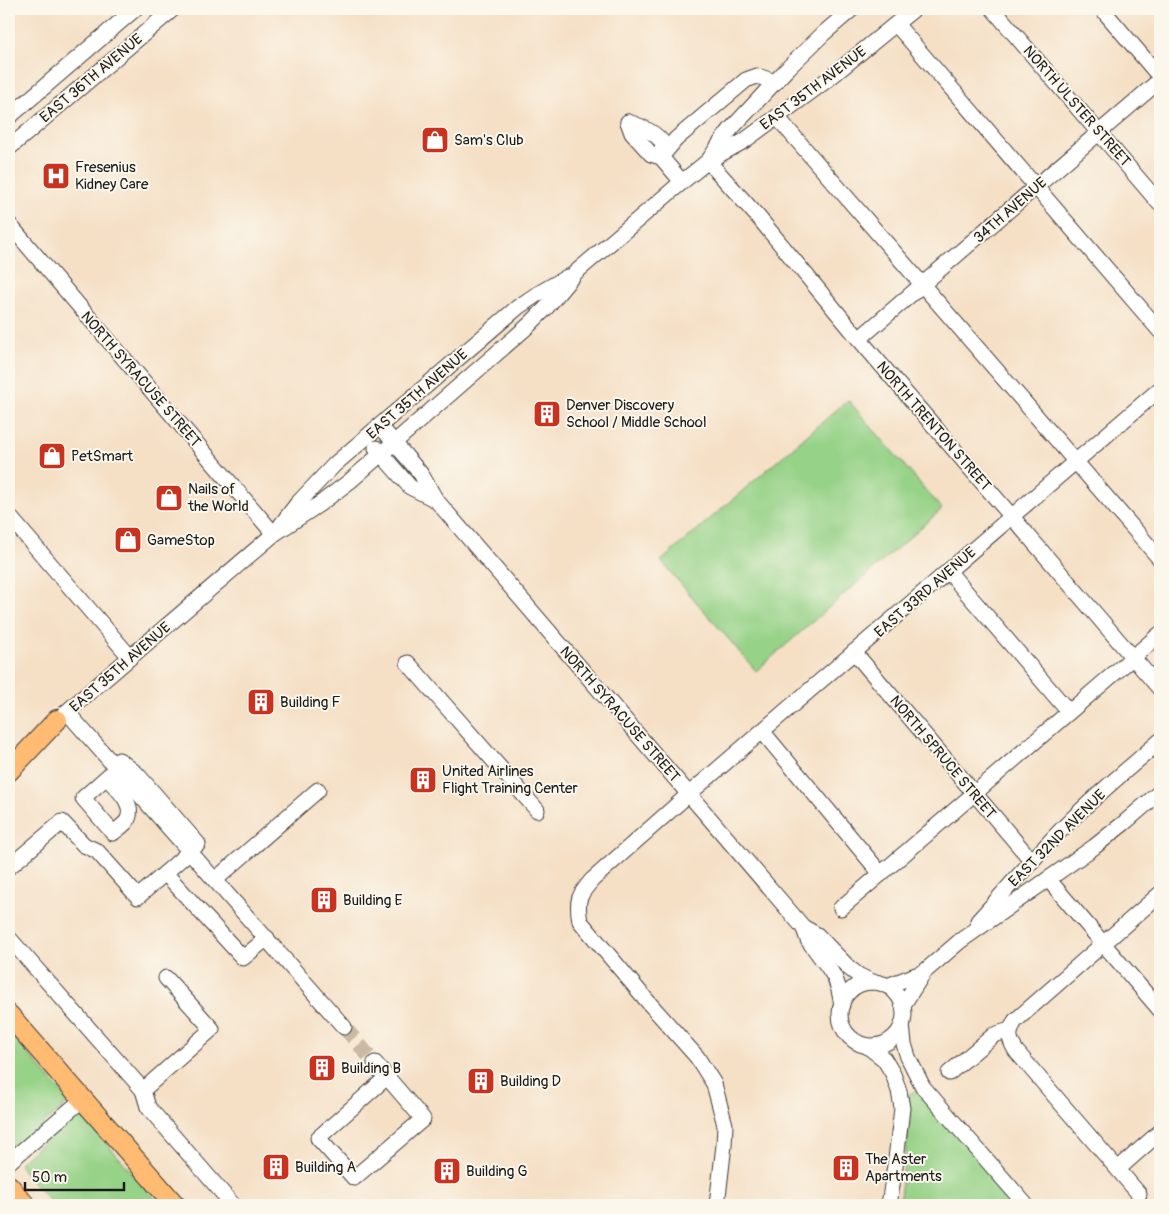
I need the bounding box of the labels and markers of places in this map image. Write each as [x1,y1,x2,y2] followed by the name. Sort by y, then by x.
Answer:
[420,125,450,155] shop icon: Sam's Club
[454,131,524,150] place label: Sam's Club
[75,158,149,194] place label: Fresenius Kidney Care
[41,161,71,191] hospital icon: Fresenius Kidney Care
[566,396,706,432] place label: Denver Discovery School / Middle School
[532,399,562,429] building icon: Denver Discovery School / Middle School
[37,441,67,471] shop icon: PetSmart
[71,447,134,466] place label: PetSmart
[187,480,249,516] place label: Nails of the World
[154,483,184,513] shop icon: Nails of the World
[113,525,143,555] shop icon: GameStop
[147,531,215,550] place label: GameStop
[246,687,276,717] building icon: Building F
[280,693,340,712] place label: Building F
[442,762,578,798] place label: United Airlines Flight Training Center
[408,765,438,795] building icon: United Airlines Flight Training Center
[309,885,339,915] building icon: Building E
[343,891,402,910] place label: Building E
[307,1053,337,1083] building icon: Building B
[341,1059,401,1078] place label: Building B
[466,1066,496,1096] building icon: Building D
[500,1072,561,1091] place label: Building D
[865,1150,942,1186] place label: The Aster Apartments
[261,1152,291,1182] building icon: Building A
[831,1153,861,1183] building icon: The Aster Apartments
[432,1156,462,1186] building icon: Building G
[295,1158,356,1177] place label: Building A
[466,1162,527,1181] place label: Building G

